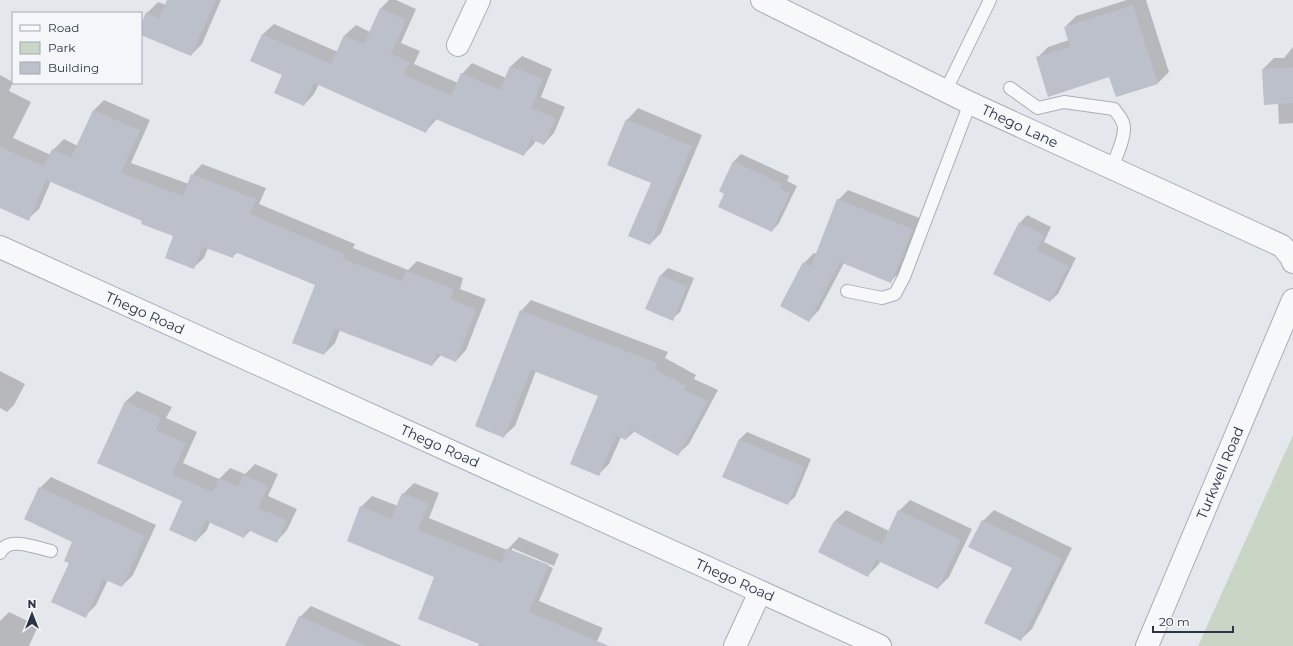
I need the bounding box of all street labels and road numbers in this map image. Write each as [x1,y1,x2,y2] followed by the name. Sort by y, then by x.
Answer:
[979,100,1061,152] street label: Thego Lane
[103,288,187,338] street label: Thego Road
[398,421,482,471] street label: Thego Road
[1192,424,1248,522] street label: Turkwell Road
[693,555,777,605] street label: Thego Road

